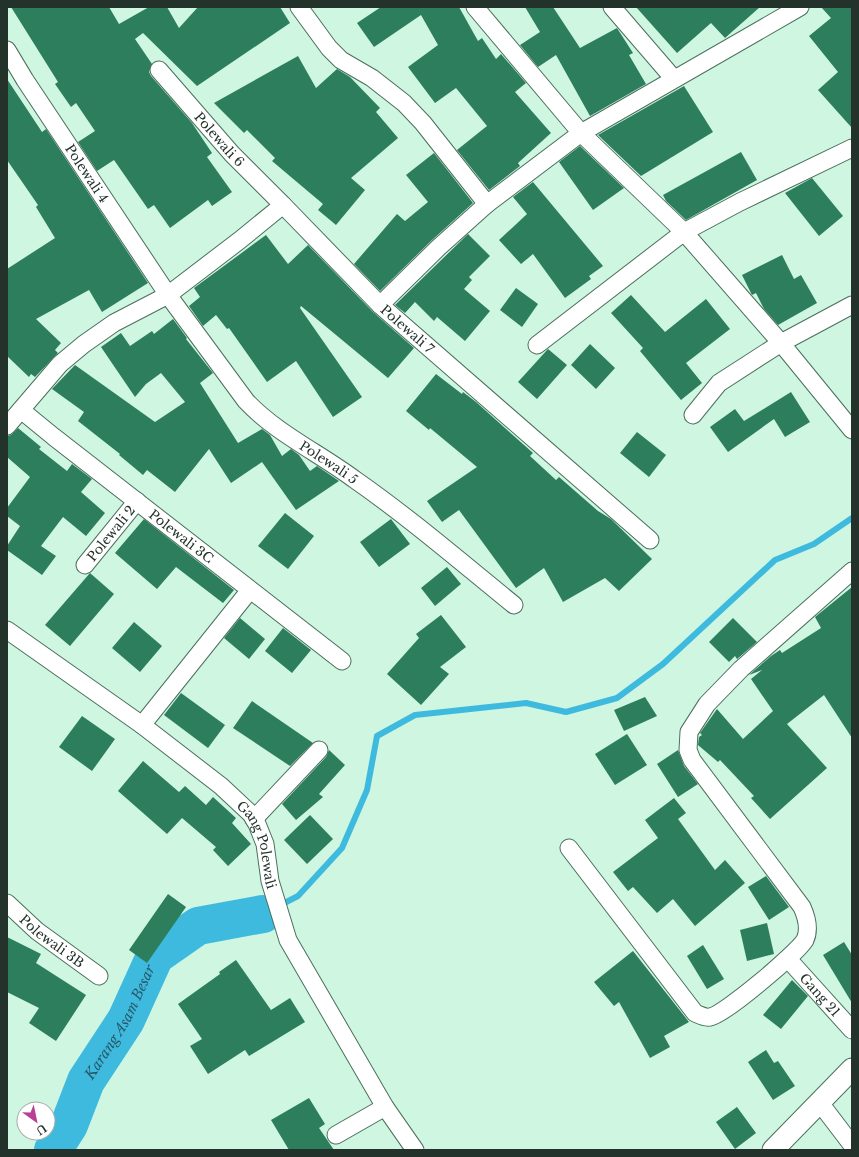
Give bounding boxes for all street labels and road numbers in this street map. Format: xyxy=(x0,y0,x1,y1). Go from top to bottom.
street label: Polewali 6 xyxy=(190,109,248,171)
street label: Polewali 4 xyxy=(61,141,112,206)
street label: Polewali 7 xyxy=(377,301,438,358)
street label: Polewali 5 xyxy=(296,437,361,488)
street label: Polewali 2 xyxy=(83,502,139,565)
street label: Polewali 3C xyxy=(145,506,217,567)
street label: Gang Polewali xyxy=(233,797,280,892)
street label: Polewali 3B xyxy=(16,911,87,972)
street label: Gang 21 xyxy=(796,970,844,1020)

